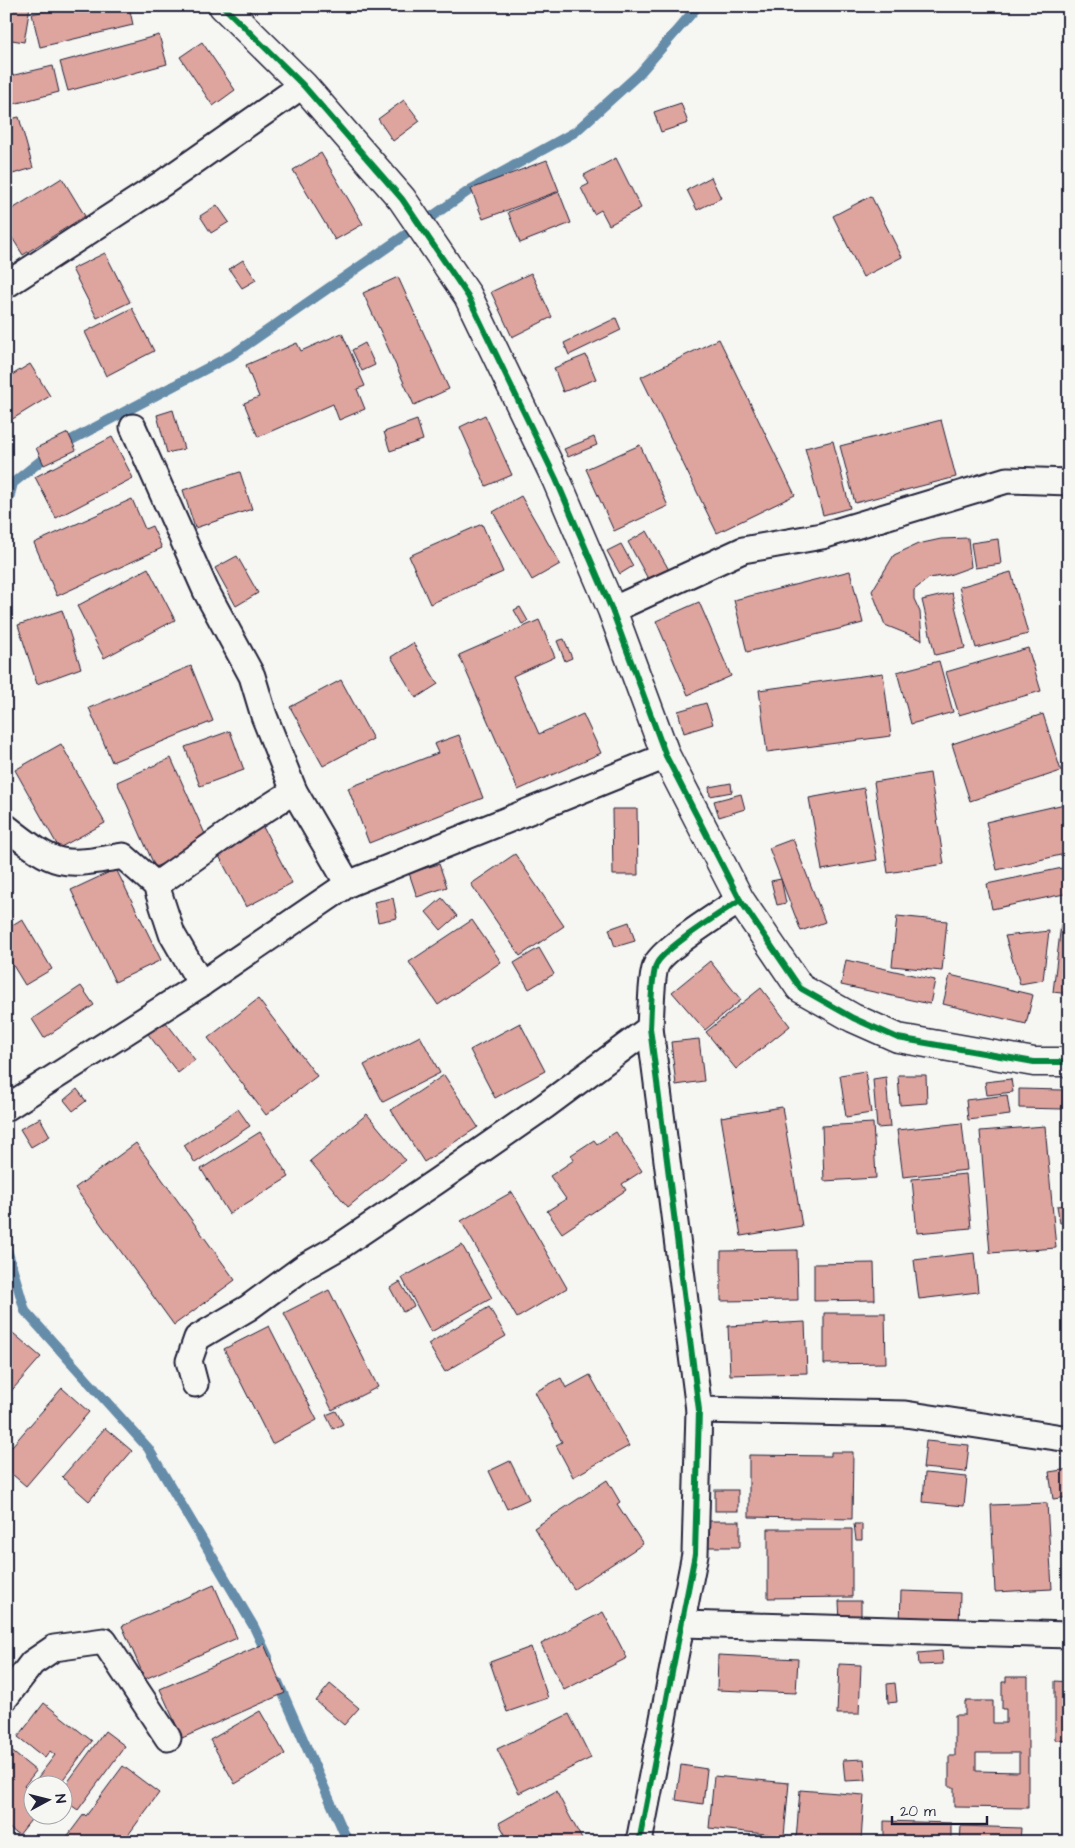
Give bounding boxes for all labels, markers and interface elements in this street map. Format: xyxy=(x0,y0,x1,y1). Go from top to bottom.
north arrow xyxy=(22,1776,72,1826)
text: N xyxy=(49,1793,70,1804)
scale bar xyxy=(892,1793,988,1825)
text: 20 m xyxy=(900,1801,936,1822)

